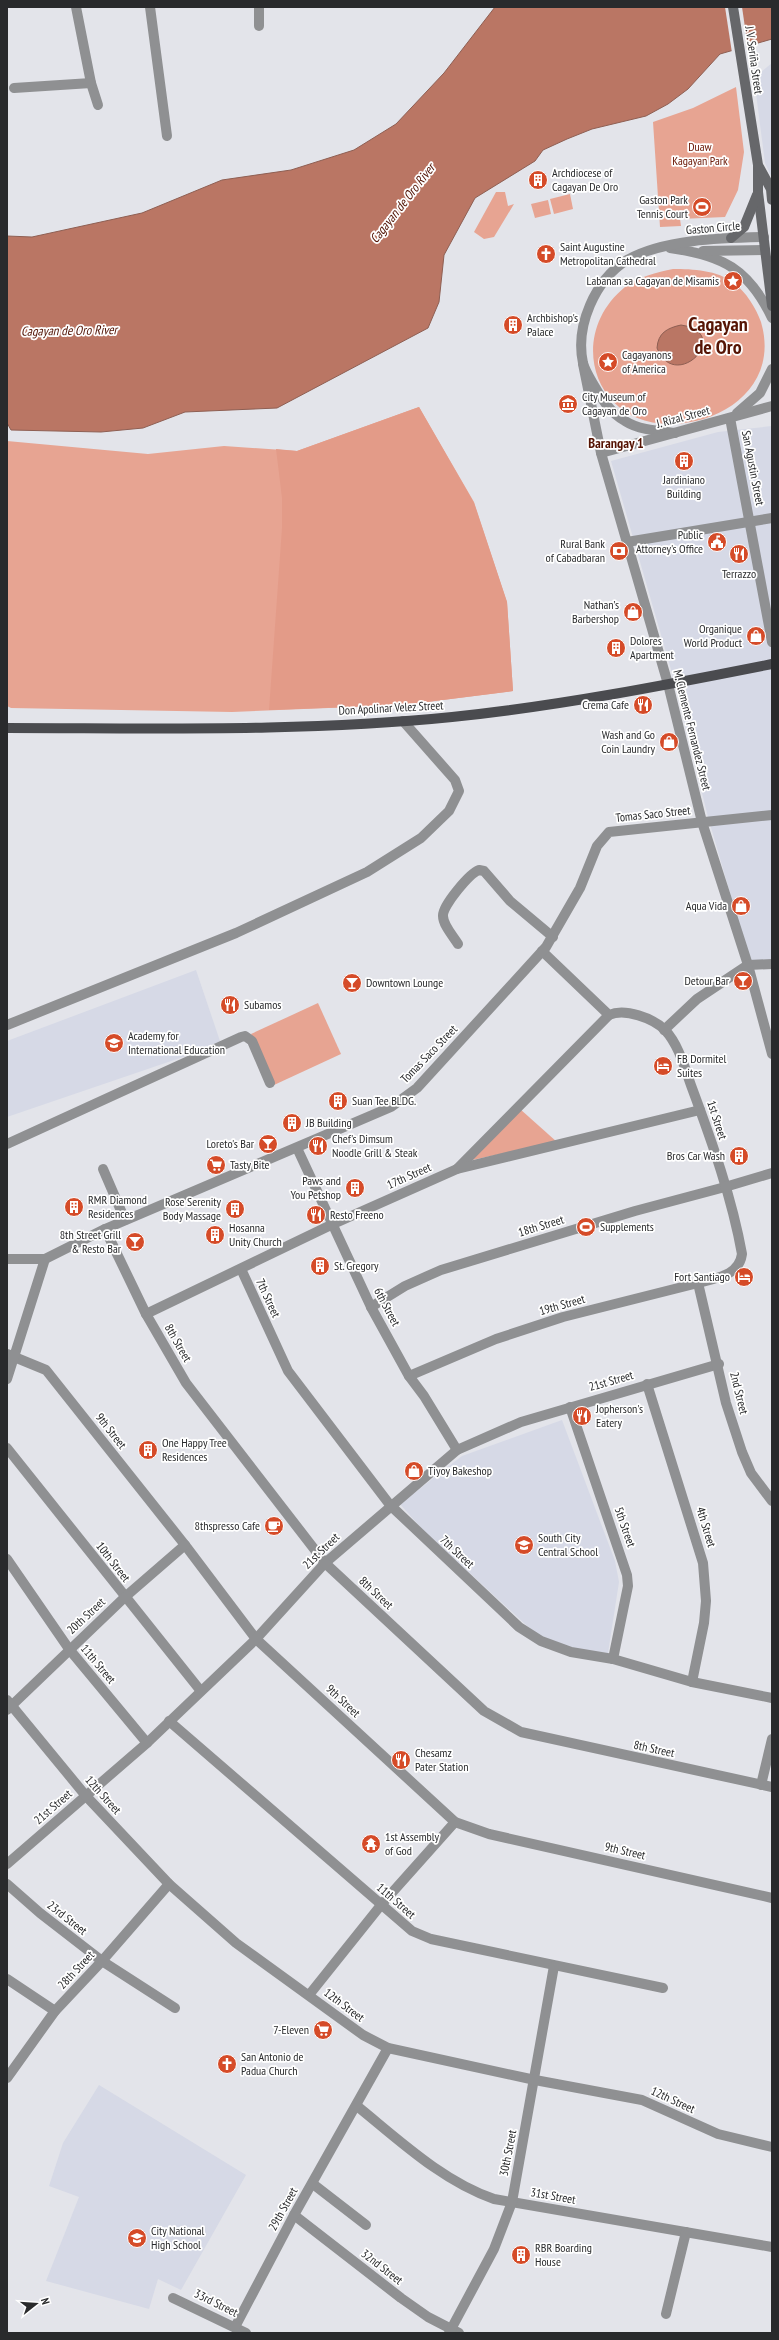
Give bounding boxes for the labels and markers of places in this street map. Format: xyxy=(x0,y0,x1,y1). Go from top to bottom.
place label: Archdiocese of Cagayan De Oro xyxy=(552,165,618,194)
building icon: Archdiocese of Cagayan De Oro xyxy=(527,169,549,191)
place label: Gaston Park Tennis Court xyxy=(637,192,689,221)
sports icon: Gaston Park Tennis Court xyxy=(691,196,713,218)
place label: Saint Augustine Metropolitan Cathedral xyxy=(560,239,656,268)
church icon: Saint Augustine Metropolitan Cathedral xyxy=(535,243,557,265)
place icon: Labanan sa Cagayan de Misamis xyxy=(722,270,744,292)
place label: Labanan sa Cagayan de Misamis xyxy=(587,273,719,288)
place label: Archbishop's Palace xyxy=(527,310,578,339)
building icon: Archbishop's Palace xyxy=(502,314,524,336)
place label: Cagayanons of America xyxy=(622,347,671,376)
place icon: Cagayanons of America xyxy=(597,351,619,373)
place label: City Museum of Cagayan de Oro xyxy=(582,389,647,418)
museum icon: City Museum of Cagayan de Oro xyxy=(557,393,579,415)
building icon: Jardiniano Building xyxy=(673,450,695,472)
place label: Jardiniano Building xyxy=(662,472,705,501)
place label: Public Attorney's Office xyxy=(636,527,704,556)
public building icon: Public Attorney's Office xyxy=(706,531,728,553)
place label: Rural Bank of Cabadbaran xyxy=(546,536,605,565)
bank icon: Rural Bank of Cabadbaran xyxy=(608,540,630,562)
restaurant icon: Terrazzo xyxy=(728,543,750,565)
place label: Terrazzo xyxy=(722,566,756,581)
place label: Nathan’s Barbershop xyxy=(572,597,619,626)
shop icon: Nathan’s Barbershop xyxy=(622,601,644,623)
place label: Organique World Product xyxy=(684,621,743,650)
shop icon: Organique World Product xyxy=(745,625,767,647)
place label: Dolores Apartment xyxy=(630,633,675,662)
building icon: Dolores Apartment xyxy=(605,637,627,659)
restaurant icon: Crema Cafe xyxy=(632,694,654,716)
place label: Crema Cafe xyxy=(582,697,629,712)
place label: Wash and Go Coin Laundry xyxy=(601,727,655,756)
shop icon: Wash and Go Coin Laundry xyxy=(658,731,680,753)
shop icon: Aqua Vida xyxy=(730,895,752,917)
place label: Aqua Vida xyxy=(686,898,727,913)
bar icon: Detour Bar xyxy=(732,970,754,992)
bar icon: Downtown Lounge xyxy=(341,972,363,994)
place label: Detour Bar xyxy=(685,973,730,988)
place label: Downtown Lounge xyxy=(366,975,443,990)
restaurant icon: Subamos xyxy=(219,994,241,1016)
place label: Subamos xyxy=(244,997,281,1012)
place label: Academy for International Education xyxy=(128,1028,225,1057)
school or university icon: Academy for International Education xyxy=(103,1032,125,1054)
place label: FB Dormitel Suites xyxy=(677,1051,727,1080)
hotel icon: FB Dormitel Suites xyxy=(652,1055,674,1077)
building icon: Suan Tee BLDG. xyxy=(327,1090,349,1112)
place label: Suan Tee BLDG. xyxy=(352,1093,416,1108)
building icon: JB Building xyxy=(281,1112,303,1134)
place label: JB Building xyxy=(305,1115,352,1130)
place label: Chef's Dimsum Noodle Grill & Steak xyxy=(332,1131,418,1160)
bar icon: Loreto's Bar xyxy=(257,1133,279,1155)
restaurant icon: Chef's Dimsum Noodle Grill & Steak xyxy=(307,1135,329,1157)
place label: Loreto's Bar xyxy=(206,1136,255,1151)
building icon: Bros Car Wash xyxy=(728,1145,750,1167)
place label: Bros Car Wash xyxy=(667,1148,725,1163)
supermarket icon: Tasty Bite xyxy=(205,1154,227,1176)
place label: Tasty Bite xyxy=(230,1157,270,1172)
place label: Paws and You Petshop xyxy=(290,1173,341,1202)
building icon: Paws and You Petshop xyxy=(344,1177,366,1199)
place label: RMR Diamond Residences xyxy=(88,1192,147,1221)
place label: Rose Serenity Body Massage xyxy=(163,1194,221,1223)
building icon: RMR Diamond Residences xyxy=(63,1196,85,1218)
building icon: Rose Serenity Body Massage xyxy=(224,1198,246,1220)
restaurant icon: Resto Freeno xyxy=(305,1204,327,1226)
place label: Resto Freeno xyxy=(330,1207,384,1222)
sports icon: Supplements xyxy=(575,1216,597,1238)
place label: Supplements xyxy=(600,1219,654,1234)
place label: Hosanna Unity Church xyxy=(229,1220,282,1249)
building icon: Hosanna Unity Church xyxy=(204,1224,226,1246)
place label: 8th Street Grill & Resto Bar xyxy=(60,1227,122,1256)
bar icon: 8th Street Grill & Resto Bar xyxy=(124,1231,146,1253)
building icon: St. Gregory xyxy=(309,1255,331,1277)
place label: St. Gregory xyxy=(334,1258,379,1273)
hotel icon: Fort Santiago xyxy=(733,1266,755,1288)
place label: Fort Santiago xyxy=(674,1269,730,1284)
place label: Jopherson's Eatery xyxy=(595,1401,643,1430)
restaurant icon: Jopherson's Eatery xyxy=(571,1405,593,1427)
place label: One Happy Tree Residences xyxy=(162,1435,227,1464)
building icon: One Happy Tree Residences xyxy=(137,1439,159,1461)
shop icon: Tiyoy Bakeshop xyxy=(403,1460,425,1482)
place label: Tiyoy Bakeshop xyxy=(428,1463,492,1478)
cafe icon: 8thspresso Cafe xyxy=(263,1515,285,1537)
place label: 8thspresso Cafe xyxy=(195,1518,260,1533)
place label: South City Central School xyxy=(538,1530,598,1559)
school or university icon: South City Central School xyxy=(513,1534,535,1556)
place label: Chesamz Pater Station xyxy=(415,1745,468,1774)
restaurant icon: Chesamz Pater Station xyxy=(390,1749,412,1771)
place label: 1st Assembly of God xyxy=(385,1829,440,1858)
temple icon: 1st Assembly of God xyxy=(360,1833,382,1855)
supermarket icon: 7-Eleven xyxy=(312,2019,334,2041)
place label: 7-Eleven xyxy=(273,2022,309,2037)
place label: San Antonio de Padua Church xyxy=(241,2049,304,2078)
church icon: San Antonio de Padua Church xyxy=(216,2053,238,2075)
place label: City National High School xyxy=(151,2223,204,2252)
school or university icon: City National High School xyxy=(126,2227,148,2249)
place label: RBR Boarding House xyxy=(535,2240,592,2269)
building icon: RBR Boarding House xyxy=(510,2244,532,2266)

